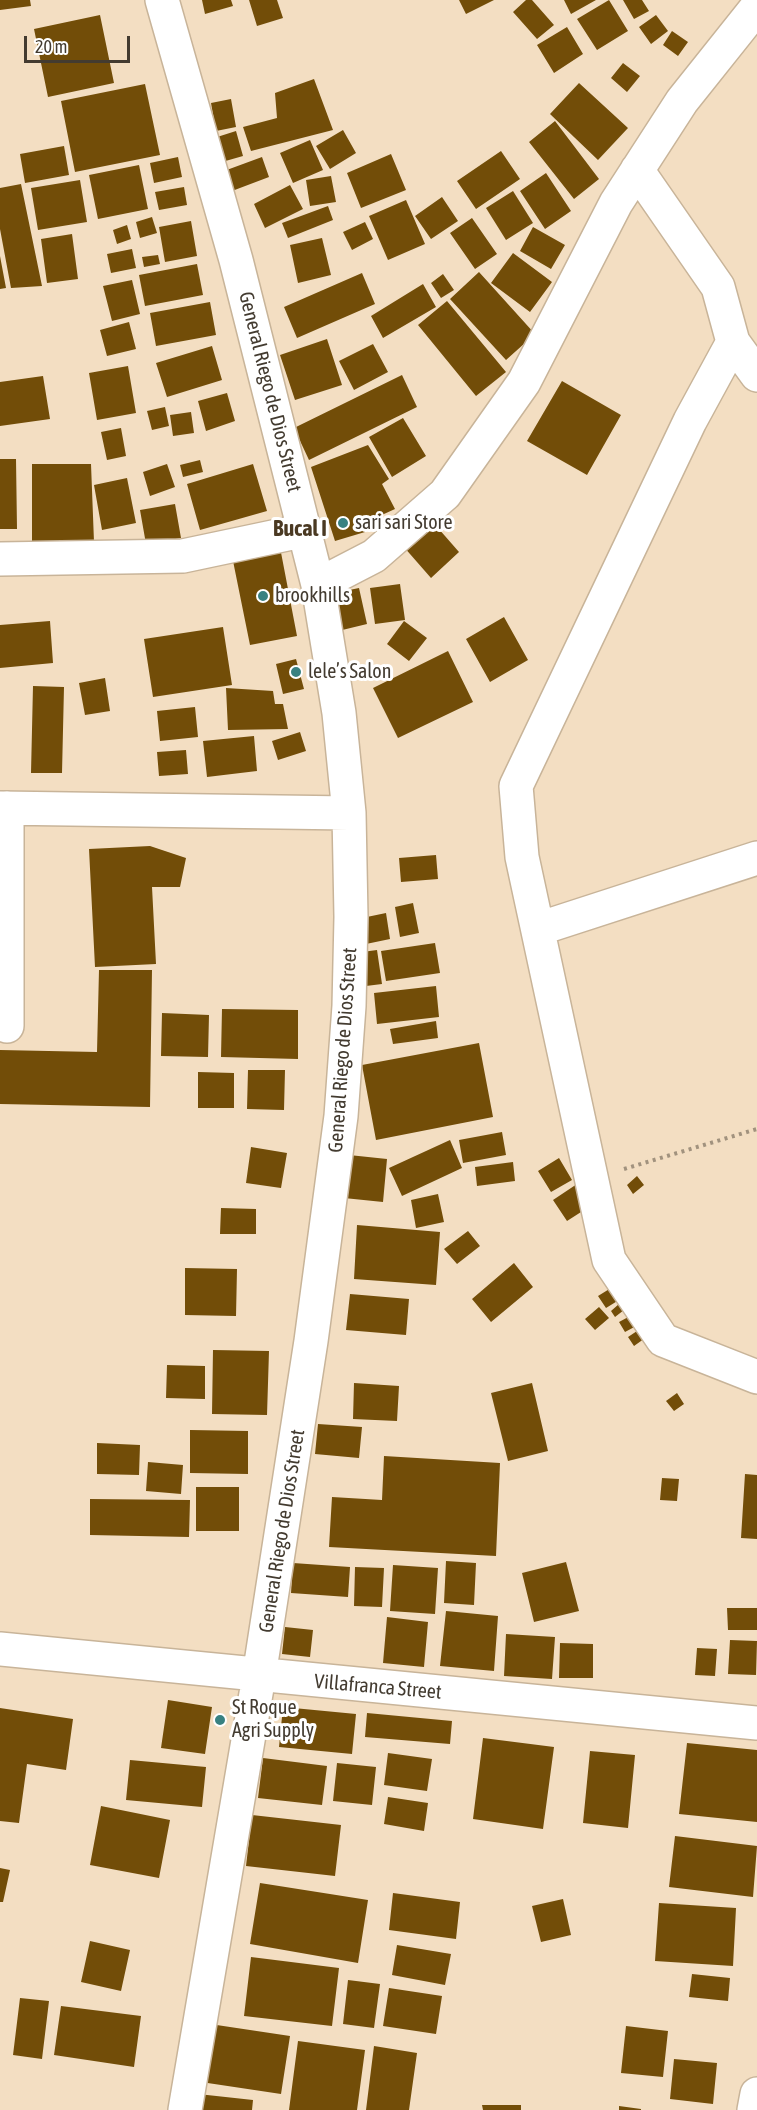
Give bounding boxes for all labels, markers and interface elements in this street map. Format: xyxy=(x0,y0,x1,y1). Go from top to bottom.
scale bar xyxy=(27,24,134,62)
text: 20 m xyxy=(35,36,67,57)
street label: General Riego de Dios Street xyxy=(233,289,307,495)
place label: sari sari Store xyxy=(355,511,453,535)
district label: Bucal I xyxy=(273,516,327,542)
marker: sari sari Store xyxy=(336,516,350,530)
place label: brookhills xyxy=(275,584,350,608)
marker: brookhills xyxy=(256,589,270,603)
place label: lele’s Salon xyxy=(308,660,391,684)
marker: lele’s Salon xyxy=(289,665,303,679)
street label: General Riego de Dios Street xyxy=(324,947,362,1153)
street label: General Riego de Dios Street xyxy=(254,1428,310,1634)
street label: Villafranca Street xyxy=(313,1669,443,1705)
place label: St Roque Agri Supply xyxy=(232,1696,314,1743)
marker: St Roque Agri Supply xyxy=(213,1713,227,1727)

